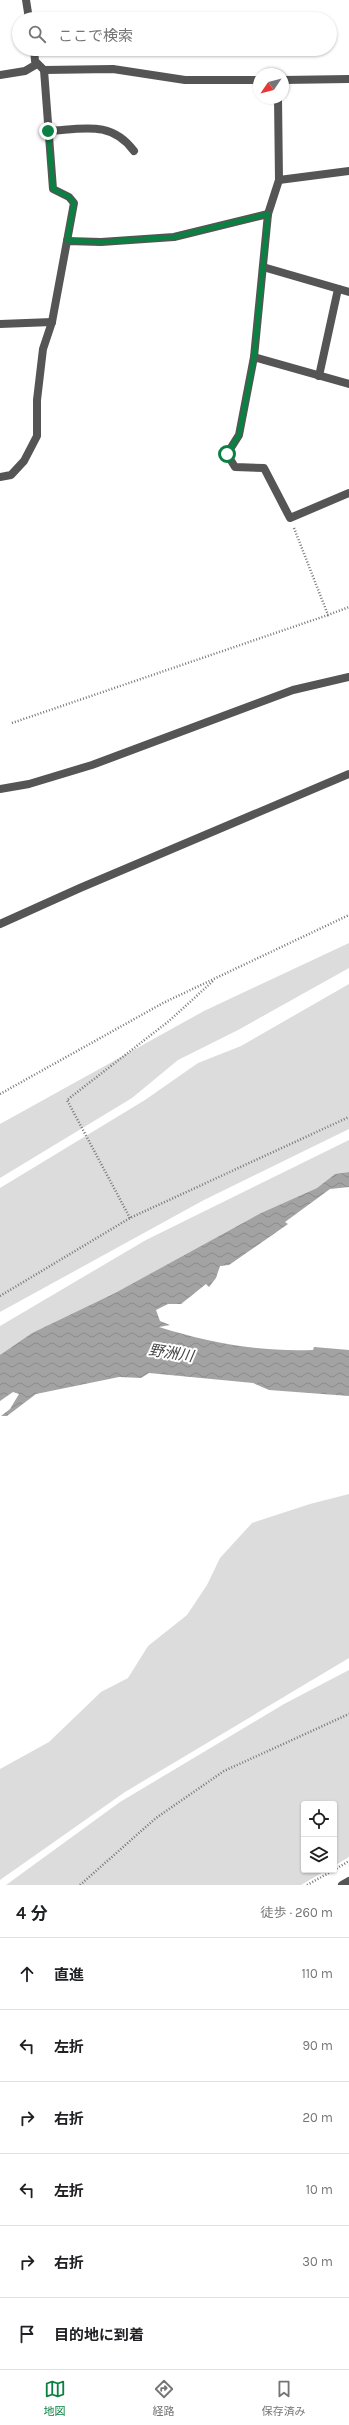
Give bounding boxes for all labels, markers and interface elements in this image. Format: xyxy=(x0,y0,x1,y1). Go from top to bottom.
search box xyxy=(12,12,337,56)
icon: search xyxy=(26,23,48,45)
text: ここで検索 xyxy=(58,27,133,45)
north arrow xyxy=(253,68,289,104)
route end xyxy=(39,122,57,140)
route start xyxy=(218,445,236,463)
water label: 野洲川 xyxy=(147,1341,197,1366)
map controls xyxy=(301,1801,337,1873)
button: locate xyxy=(301,1801,337,1837)
button: layers xyxy=(301,1837,337,1873)
text: 4 分 xyxy=(16,1903,47,1923)
text: 徒歩 · 260 m xyxy=(261,1905,333,1920)
icon: ahead xyxy=(16,1963,38,1985)
text: 直進 xyxy=(54,1966,84,1984)
text: 110 m xyxy=(301,1966,333,1981)
icon: left xyxy=(16,2035,38,2057)
text: 左折 xyxy=(54,2038,84,2056)
text: 90 m xyxy=(302,2038,333,2053)
icon: right xyxy=(16,2107,38,2129)
text: 右折 xyxy=(54,2110,84,2128)
text: 20 m xyxy=(303,2110,333,2125)
icon: left xyxy=(16,2179,38,2201)
text: 左折 xyxy=(54,2182,84,2200)
text: 10 m xyxy=(306,2182,333,2197)
icon: right xyxy=(16,2251,38,2273)
text: 右折 xyxy=(54,2254,84,2272)
text: 30 m xyxy=(302,2254,333,2269)
icon: arrive xyxy=(16,2323,38,2345)
text: 目的地に到着 xyxy=(54,2326,144,2344)
tab: 地図 xyxy=(44,2378,66,2418)
tab: 経路 xyxy=(153,2378,175,2418)
tab: 保存済み xyxy=(262,2378,306,2418)

